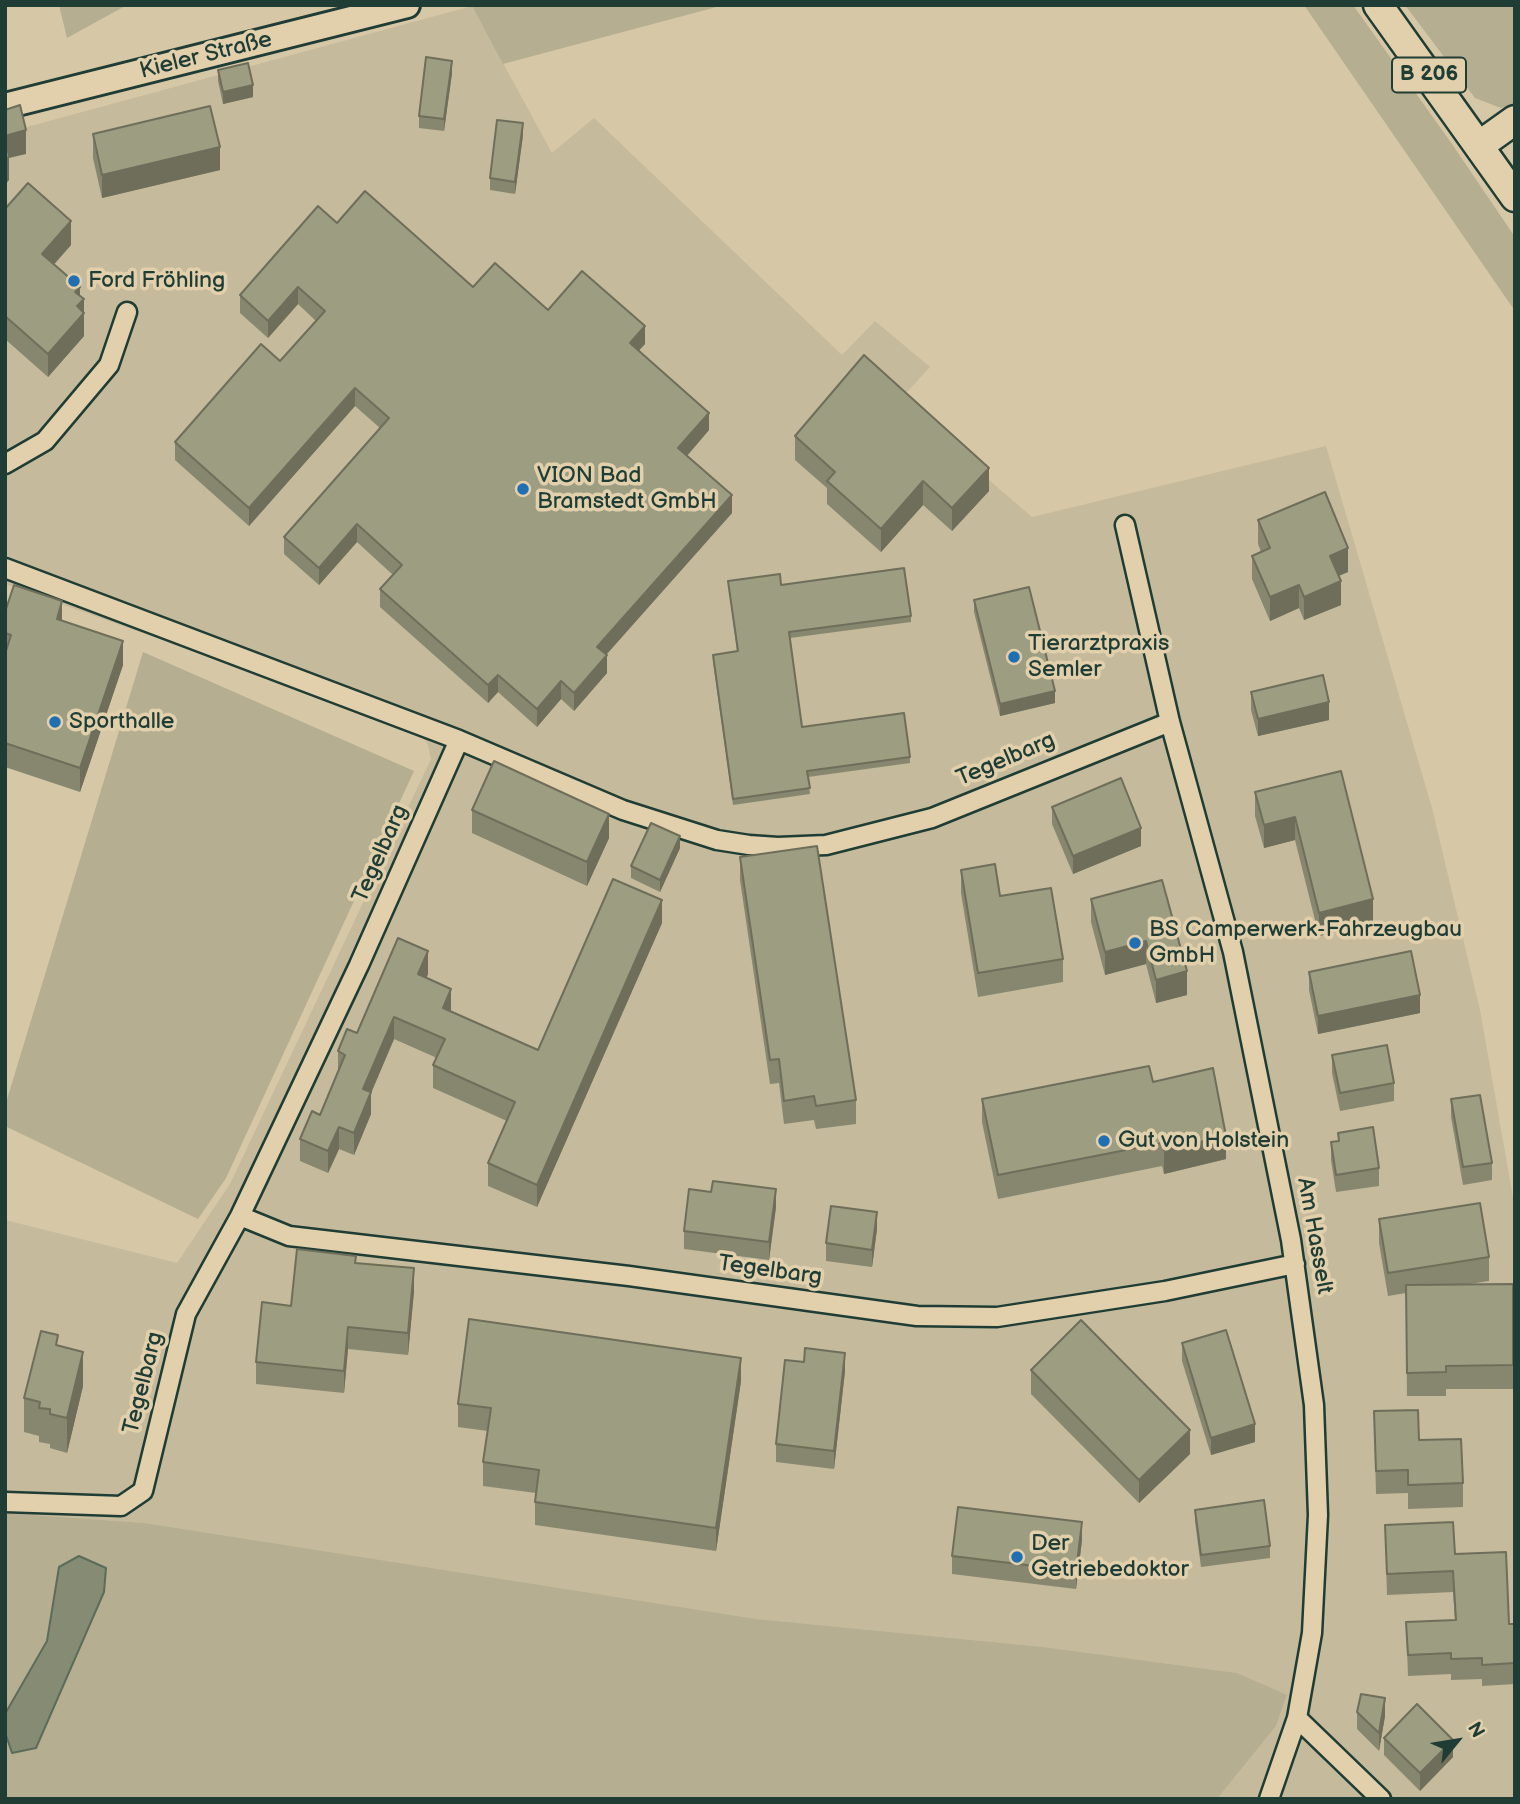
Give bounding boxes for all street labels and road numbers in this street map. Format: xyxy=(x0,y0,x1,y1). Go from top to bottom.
street label: Kieler Straße xyxy=(137,26,275,86)
road number: B 206 xyxy=(1392,57,1466,92)
street label: Tegelbarg xyxy=(953,727,1059,793)
street label: Tegelbarg xyxy=(347,801,415,907)
street label: Am Hasselt xyxy=(1290,1176,1338,1296)
street label: Tegelbarg xyxy=(716,1250,824,1292)
street label: Tegelbarg xyxy=(118,1329,170,1437)

